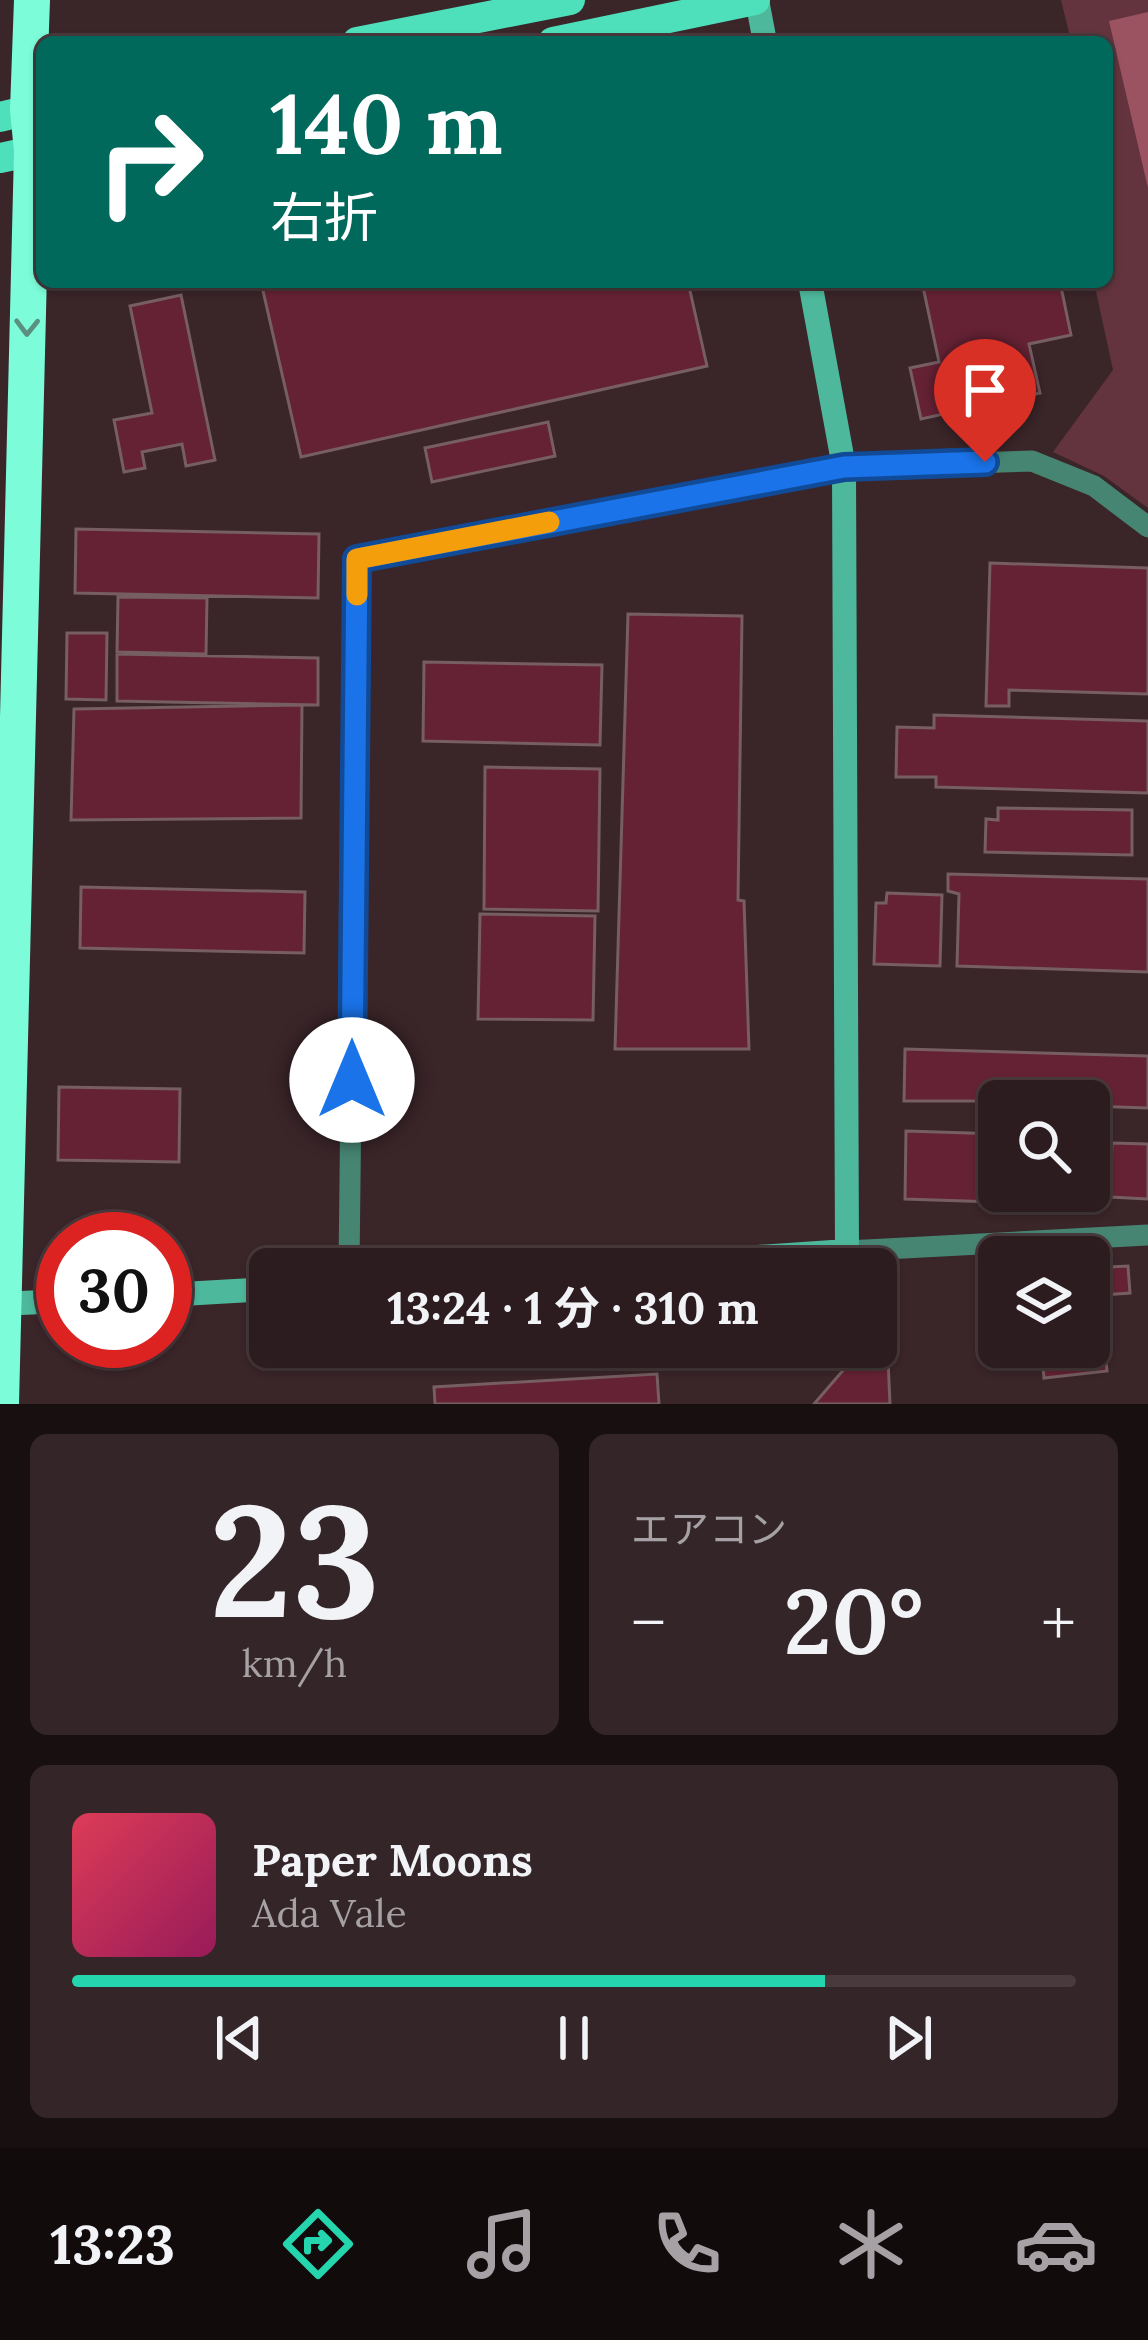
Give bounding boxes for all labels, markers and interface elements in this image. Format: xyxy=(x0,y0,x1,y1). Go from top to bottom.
text: 140 m xyxy=(270,69,503,177)
icon: right xyxy=(72,84,228,240)
text: 右折 xyxy=(270,183,378,252)
one-way arrow xyxy=(15,318,41,337)
pin xyxy=(934,339,1036,462)
icon: arrive xyxy=(952,357,1018,423)
position arrow xyxy=(289,1017,415,1143)
map controls xyxy=(978,1080,1110,1368)
button: search xyxy=(978,1080,1110,1212)
speed limit sign: 30 xyxy=(36,1212,192,1368)
button: layers xyxy=(978,1236,1110,1368)
text: 13:24 · 1 分 · 310 m xyxy=(387,1279,759,1336)
text: 23 xyxy=(209,1460,380,1660)
text: エアコン xyxy=(631,1504,787,1554)
text: 20° xyxy=(784,1563,923,1679)
text: − xyxy=(631,1580,666,1664)
text: + xyxy=(1041,1580,1076,1664)
text: km/h xyxy=(242,1638,347,1688)
text: Paper Moons xyxy=(252,1831,533,1888)
text: Ada Vale xyxy=(252,1888,407,1938)
icon: previous xyxy=(206,2005,272,2071)
icon: pause xyxy=(541,2005,607,2071)
icon: next xyxy=(876,2005,942,2071)
icon: directions xyxy=(276,2202,360,2286)
icon: music xyxy=(460,2202,544,2286)
icon: phone xyxy=(645,2202,729,2286)
icon: climate xyxy=(829,2202,913,2286)
icon: car xyxy=(1014,2202,1098,2286)
text: 13:23 xyxy=(50,2210,175,2279)

